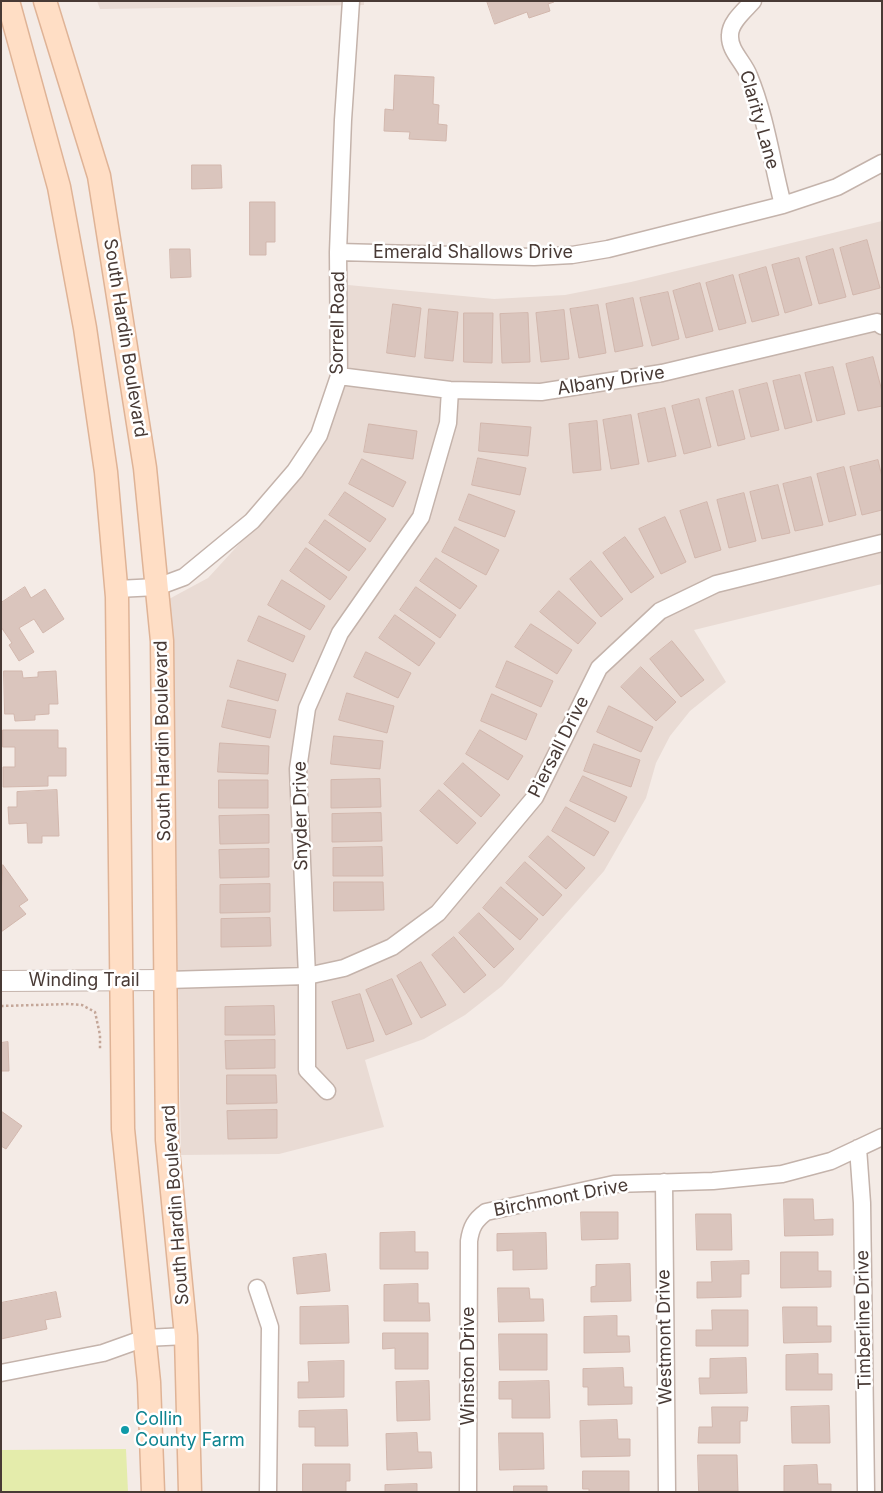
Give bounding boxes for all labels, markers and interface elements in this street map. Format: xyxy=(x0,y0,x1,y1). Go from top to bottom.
street label: Clarity Lane xyxy=(735,68,783,172)
street label: South Hardin Boulevard xyxy=(99,237,151,439)
street label: Emerald Shallows Drive xyxy=(373,242,573,264)
street label: Sorrell Road xyxy=(326,271,350,375)
street label: Albany Drive xyxy=(556,362,666,400)
street label: South Hardin Boulevard xyxy=(150,640,176,842)
street label: Piersall Drive xyxy=(524,693,594,801)
street label: Snyder Drive xyxy=(289,761,313,871)
street label: Winding Trail xyxy=(28,970,140,992)
street label: South Hardin Boulevard xyxy=(158,1104,194,1306)
street label: Birchmont Drive xyxy=(492,1174,630,1222)
street label: Timberline Drive xyxy=(852,1250,876,1390)
street label: Westmont Drive xyxy=(653,1269,677,1405)
street label: Winston Drive xyxy=(458,1306,480,1426)
place label: Collin County Farm xyxy=(135,1409,245,1452)
marker: Collin County Farm xyxy=(119,1424,131,1436)

